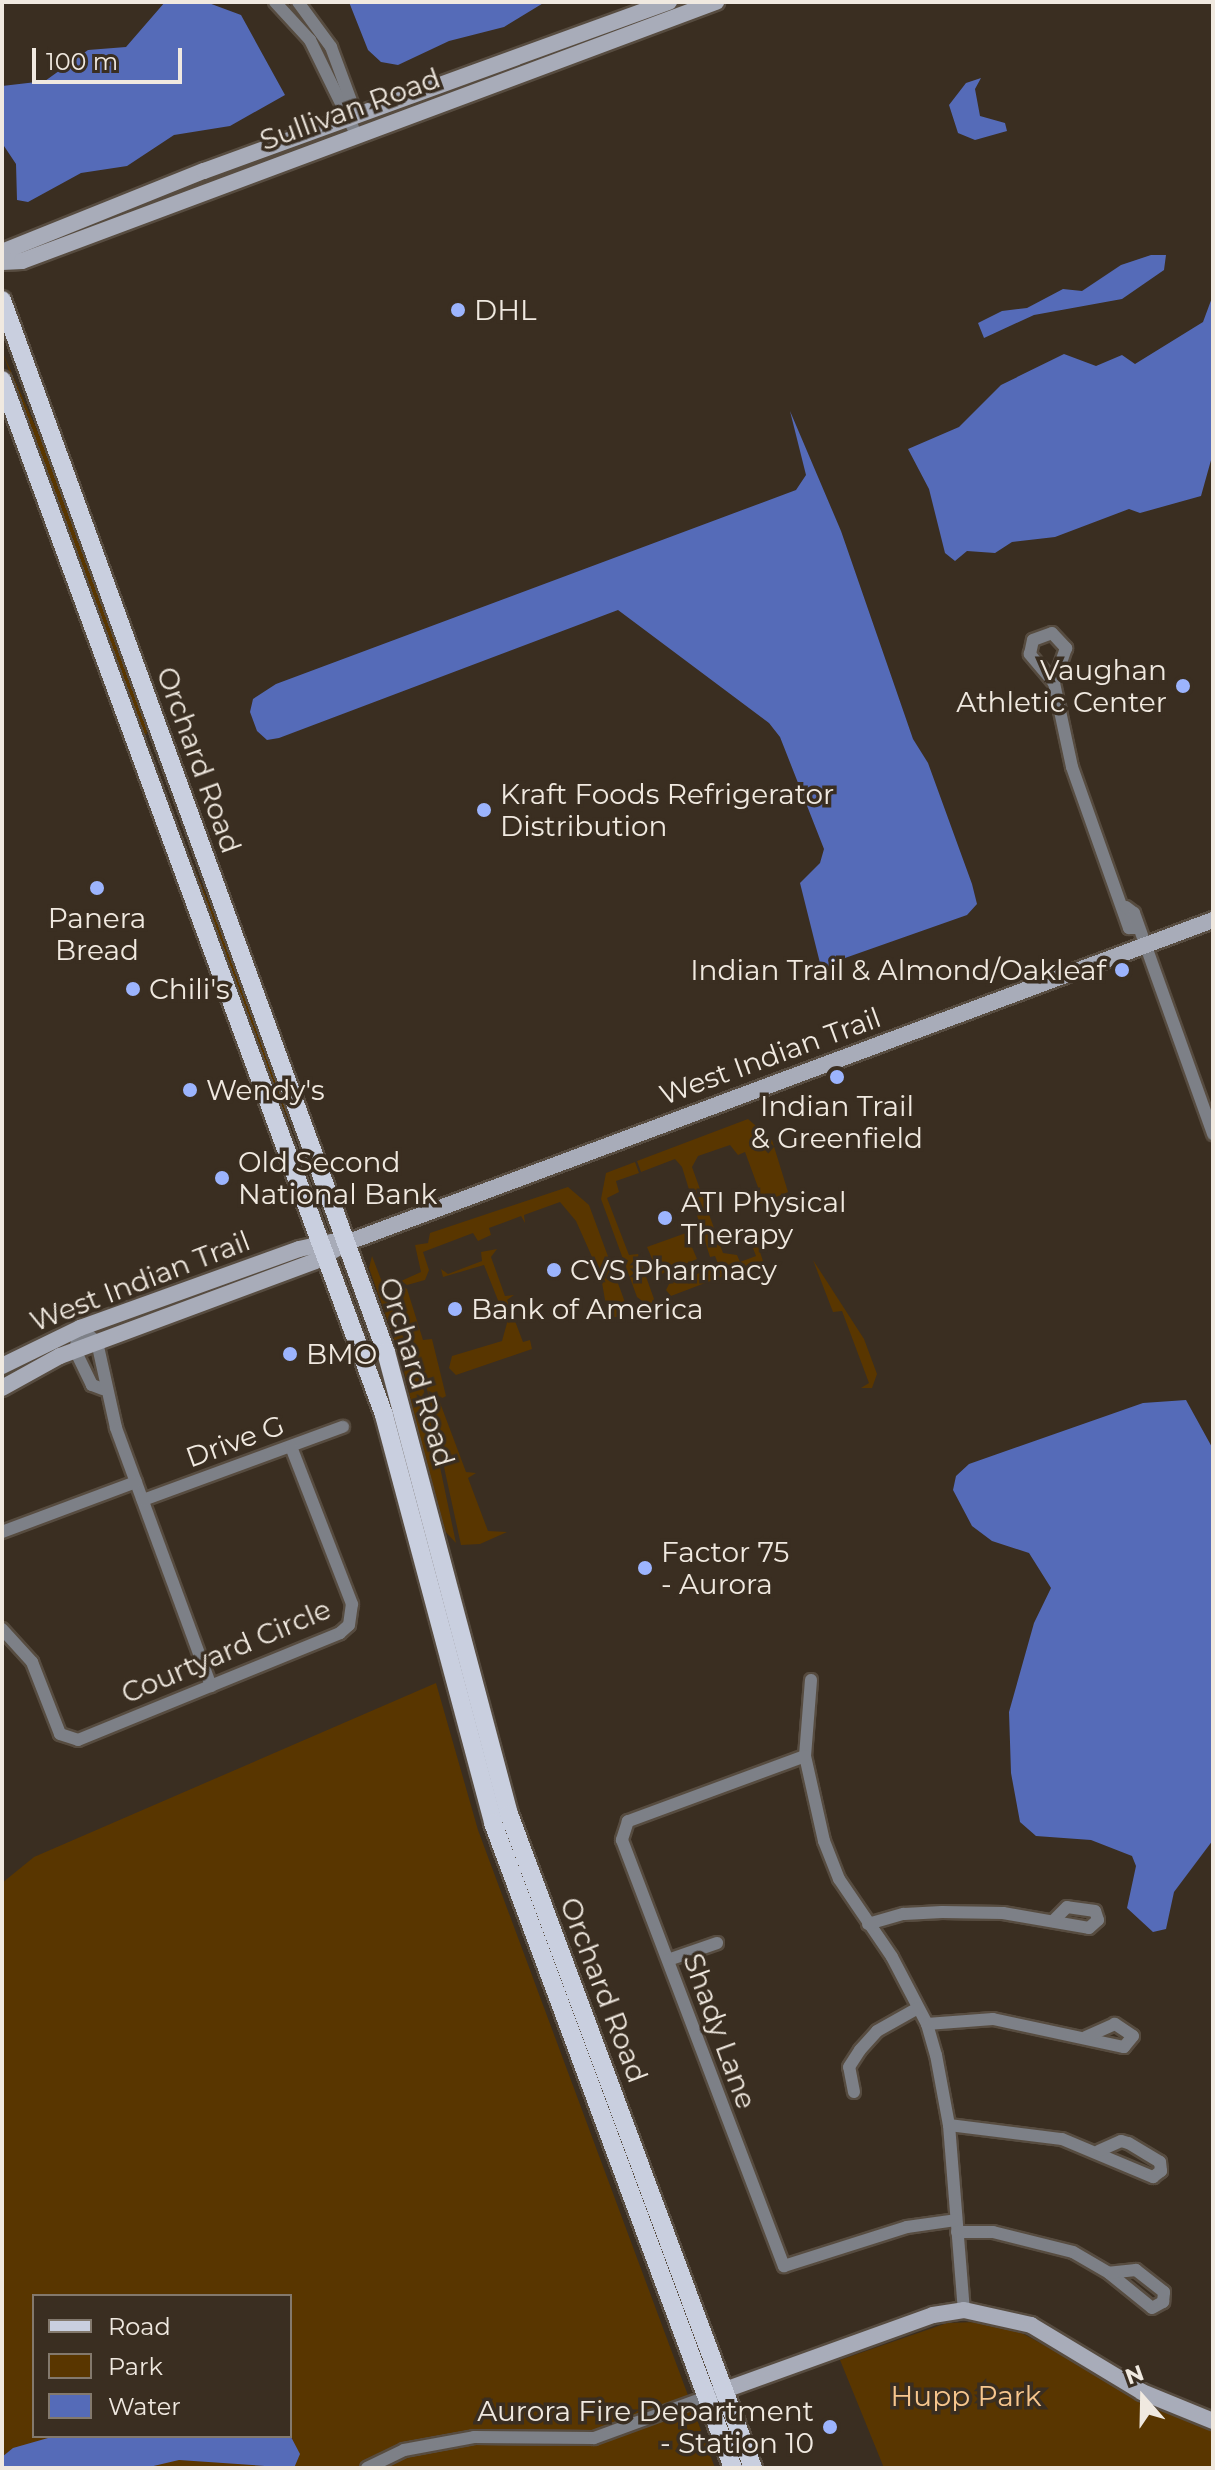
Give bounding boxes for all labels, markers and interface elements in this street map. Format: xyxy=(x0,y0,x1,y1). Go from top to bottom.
scale bar xyxy=(36,32,186,82)
text: 100 m xyxy=(46,47,118,76)
street label: Sullivan Road xyxy=(255,61,445,157)
place label: DHL xyxy=(474,293,536,327)
marker: DHL xyxy=(449,301,467,319)
place label: Vaughan Athletic Center xyxy=(956,653,1167,719)
street label: Orchard Road xyxy=(150,662,248,858)
marker: Vaughan Athletic Center xyxy=(1174,677,1192,695)
place label: Kraft Foods Refrigerator Distribution xyxy=(500,777,834,843)
marker: Kraft Foods Refrigerator Distribution xyxy=(475,801,493,819)
marker: Panera Bread xyxy=(88,879,106,897)
place label: Panera Bread xyxy=(48,901,146,967)
place label: Indian Trail & Almond/Oakleaf xyxy=(690,953,1106,987)
marker: Indian Trail & Almond/Oakleaf xyxy=(1113,961,1131,979)
place label: Chili's xyxy=(149,972,230,1006)
marker: Chili's xyxy=(124,980,142,998)
street label: West Indian Trail xyxy=(655,1000,885,1112)
marker: Indian Trail & Greenfield xyxy=(828,1068,846,1086)
place label: Wendy's xyxy=(206,1073,325,1107)
marker: Wendy's xyxy=(181,1081,199,1099)
place label: Indian Trail & Greenfield xyxy=(751,1089,923,1155)
place label: Old Second National Bank xyxy=(238,1145,437,1211)
marker: Old Second National Bank xyxy=(213,1169,231,1187)
place label: ATI Physical Therapy xyxy=(681,1185,846,1251)
marker: ATI Physical Therapy xyxy=(656,1209,674,1227)
street label: West Indian Trail xyxy=(25,1224,255,1338)
place label: CVS Pharmacy xyxy=(570,1253,777,1287)
marker: CVS Pharmacy xyxy=(545,1261,563,1279)
street label: Orchard Road xyxy=(372,1273,462,1471)
place label: Bank of America xyxy=(471,1292,704,1326)
marker: Bank of America xyxy=(446,1300,464,1318)
place label: BMO xyxy=(306,1337,377,1371)
marker: BMO xyxy=(281,1345,299,1363)
street label: Drive G xyxy=(181,1408,289,1474)
place label: Factor 75 - Aurora xyxy=(661,1535,789,1601)
marker: Factor 75 - Aurora xyxy=(636,1559,654,1577)
street label: Courtyard Circle xyxy=(116,1592,336,1710)
street label: Orchard Road xyxy=(553,1893,655,2087)
street label: Shady Lane xyxy=(676,1949,764,2113)
legend xyxy=(32,2294,292,2438)
text: Road xyxy=(108,2312,171,2341)
text: Park xyxy=(108,2352,163,2381)
north arrow xyxy=(1103,2358,1183,2438)
text: N xyxy=(1122,2359,1148,2391)
park label: Hupp Park xyxy=(891,2379,1041,2413)
text: Water xyxy=(108,2392,181,2421)
place label: Aurora Fire Department - Station 10 xyxy=(477,2394,814,2460)
marker: Aurora Fire Department - Station 10 xyxy=(821,2418,839,2436)

